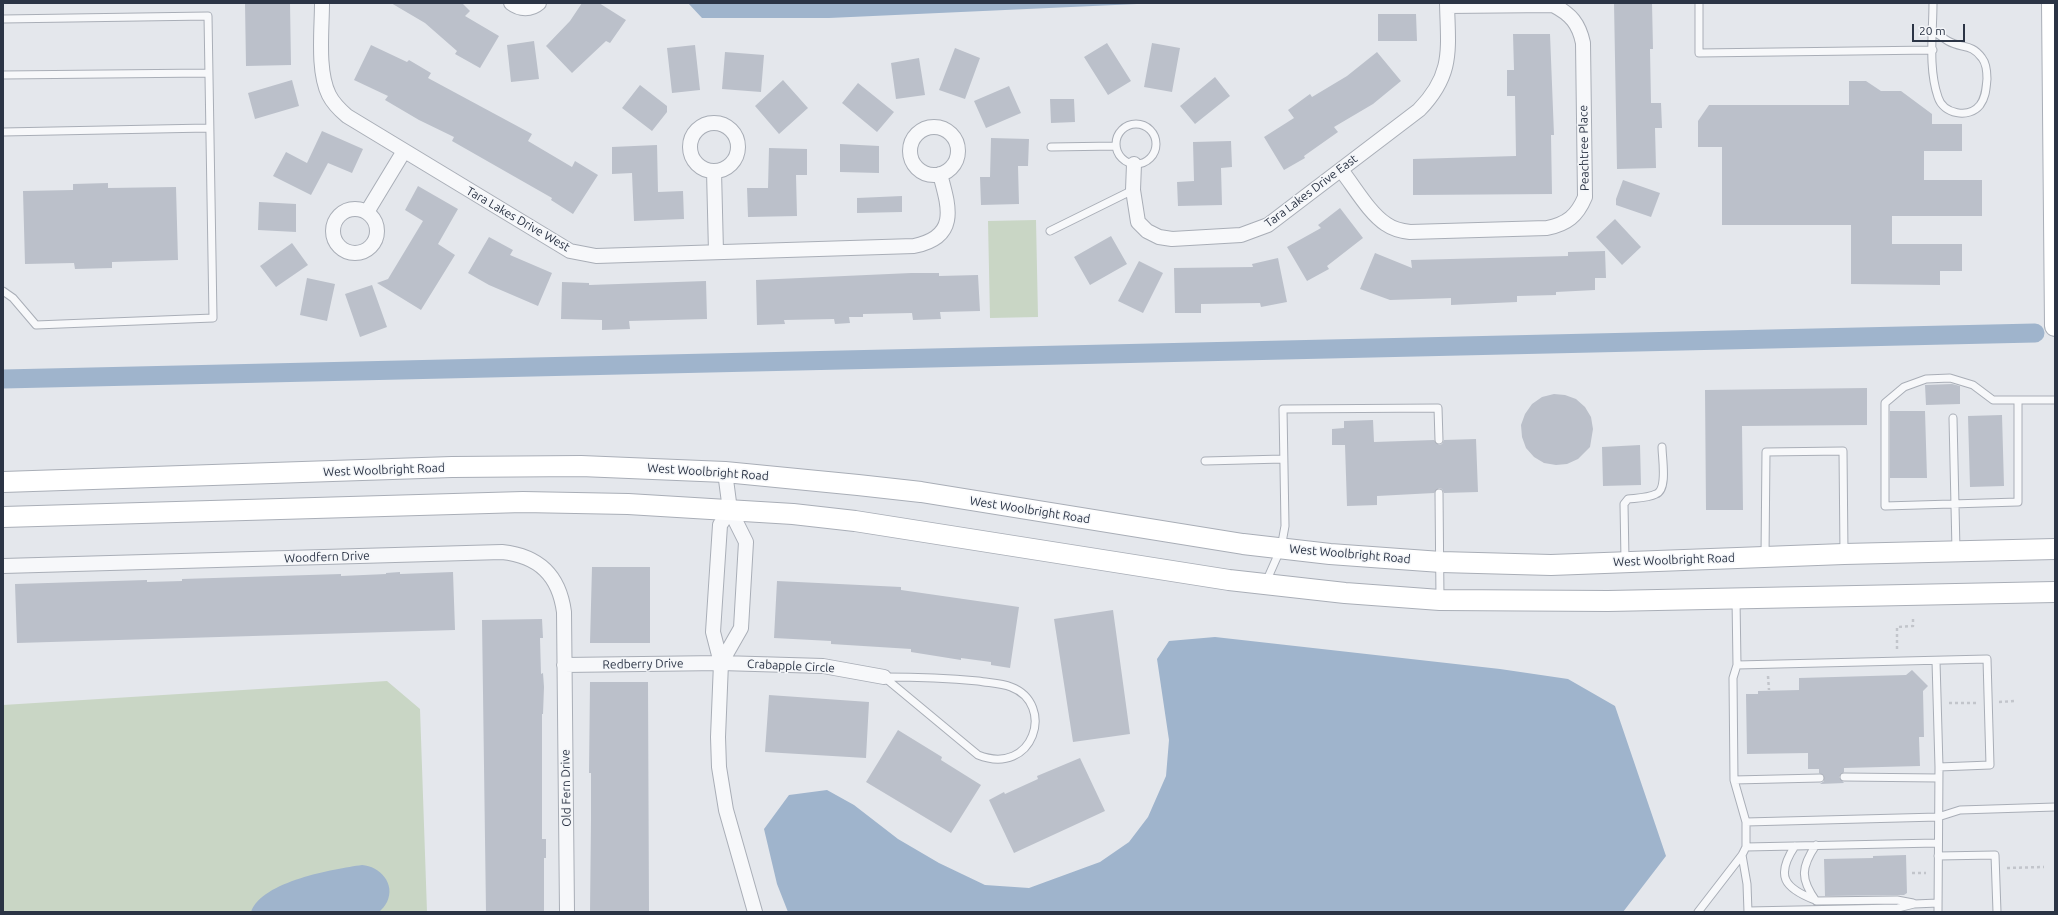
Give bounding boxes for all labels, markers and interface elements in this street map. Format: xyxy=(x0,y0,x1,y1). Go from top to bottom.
scale bar xyxy=(1914,16,1967,42)
text: 20 m xyxy=(1919,24,1946,37)
street label: Peachtree Place xyxy=(1576,105,1592,191)
street label: Tara Lakes Drive East xyxy=(1262,151,1360,231)
street label: Tara Lakes Drive West xyxy=(464,183,572,255)
street label: West Woolbright Road xyxy=(323,461,445,479)
street label: West Woolbright Road xyxy=(647,461,769,483)
street label: West Woolbright Road xyxy=(969,493,1091,527)
street label: West Woolbright Road xyxy=(1289,542,1411,566)
street label: Woodfern Drive xyxy=(284,548,370,566)
street label: West Woolbright Road xyxy=(1613,551,1735,569)
street label: Redberry Drive xyxy=(602,656,684,672)
street label: Crabapple Circle xyxy=(747,657,835,675)
street label: Old Fern Drive xyxy=(558,749,574,827)

